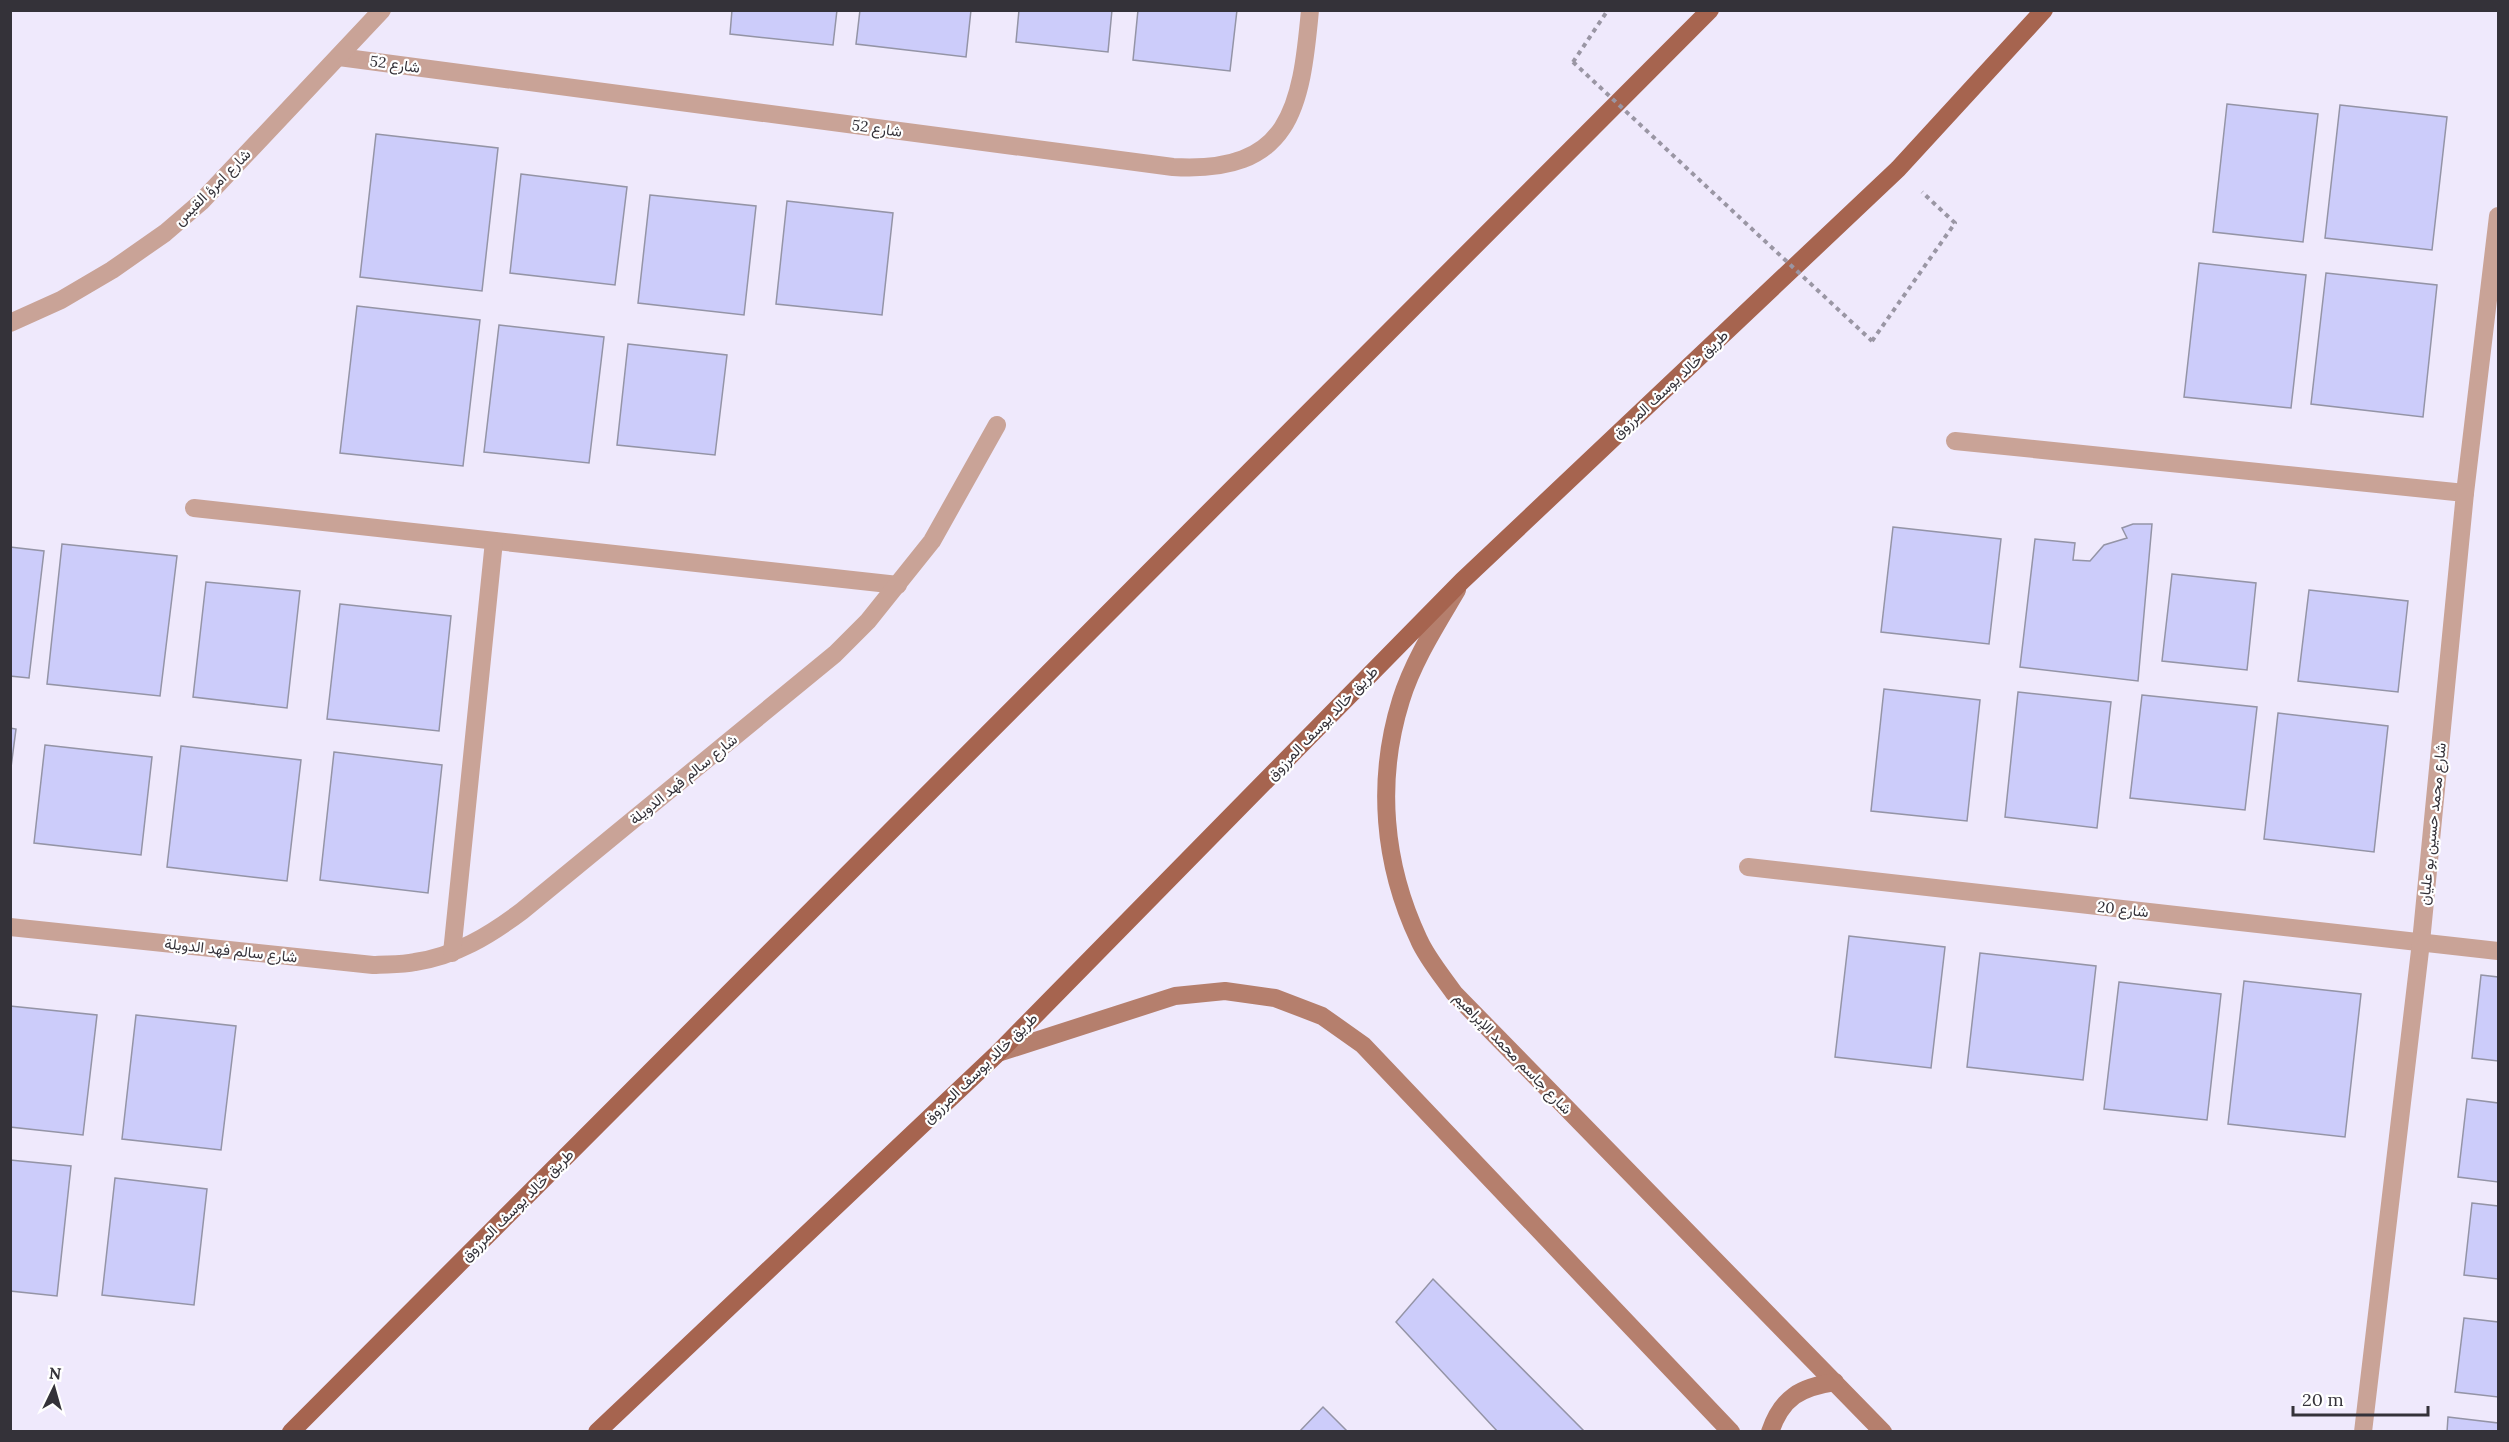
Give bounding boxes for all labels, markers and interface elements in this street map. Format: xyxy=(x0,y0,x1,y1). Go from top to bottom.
street label: شارع 52 xyxy=(368,51,421,79)
street label: شارع 52 xyxy=(850,115,903,143)
street label: شارع امرؤ القيس xyxy=(170,144,256,231)
street label: طريق خالد يوسف المرزوق xyxy=(1608,325,1733,443)
street label: طريق خالد يوسف المرزوق xyxy=(1262,662,1382,785)
street label: شارع سالم فهد الدويلة xyxy=(625,729,742,830)
street label: شارع محمد حسين بو عليان xyxy=(2414,742,2452,906)
street label: شارع 20 xyxy=(2096,897,2150,923)
street label: شارع سالم فهد الدويلة xyxy=(163,934,299,968)
street label: شارع جاسم محمد الإبراهيم xyxy=(1448,988,1576,1119)
street label: طريق خالد يوسف المرزوق xyxy=(919,1008,1042,1128)
street label: طريق خالد يوسف المرزوق xyxy=(457,1144,578,1266)
north arrow xyxy=(24,1358,84,1418)
text: N xyxy=(48,1363,62,1384)
scale bar xyxy=(2293,1379,2428,1417)
text: 20 m xyxy=(2302,1388,2344,1411)

